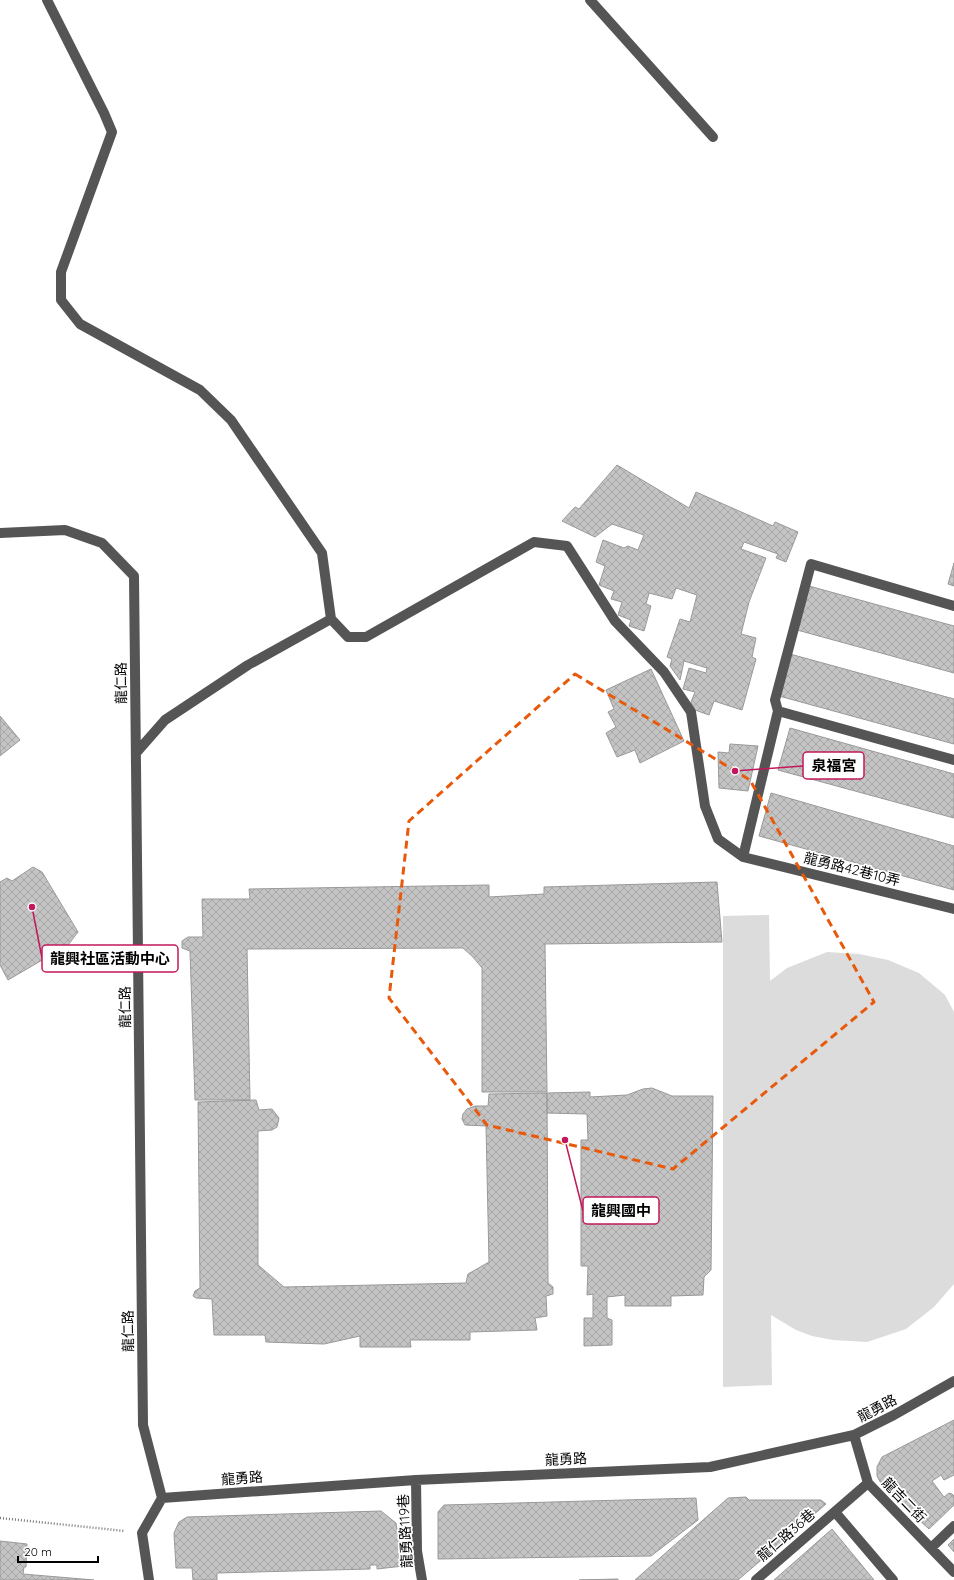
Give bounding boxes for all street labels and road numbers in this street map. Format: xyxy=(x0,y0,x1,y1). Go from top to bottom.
street label: 龍仁路 xyxy=(112,662,130,704)
street label: 龍勇路42巷10弄 xyxy=(802,848,902,890)
street label: 龍仁路 xyxy=(116,986,134,1028)
street label: 龍仁路 xyxy=(119,1310,137,1352)
street label: 龍勇路 xyxy=(854,1390,900,1426)
street label: 龍勇路 xyxy=(545,1449,587,1469)
street label: 龍勇路 xyxy=(220,1468,264,1488)
street label: 龍吉二街 xyxy=(878,1474,930,1526)
street label: 龍勇路119巷 xyxy=(394,1493,416,1569)
street label: 龍仁路36巷 xyxy=(753,1505,819,1565)

